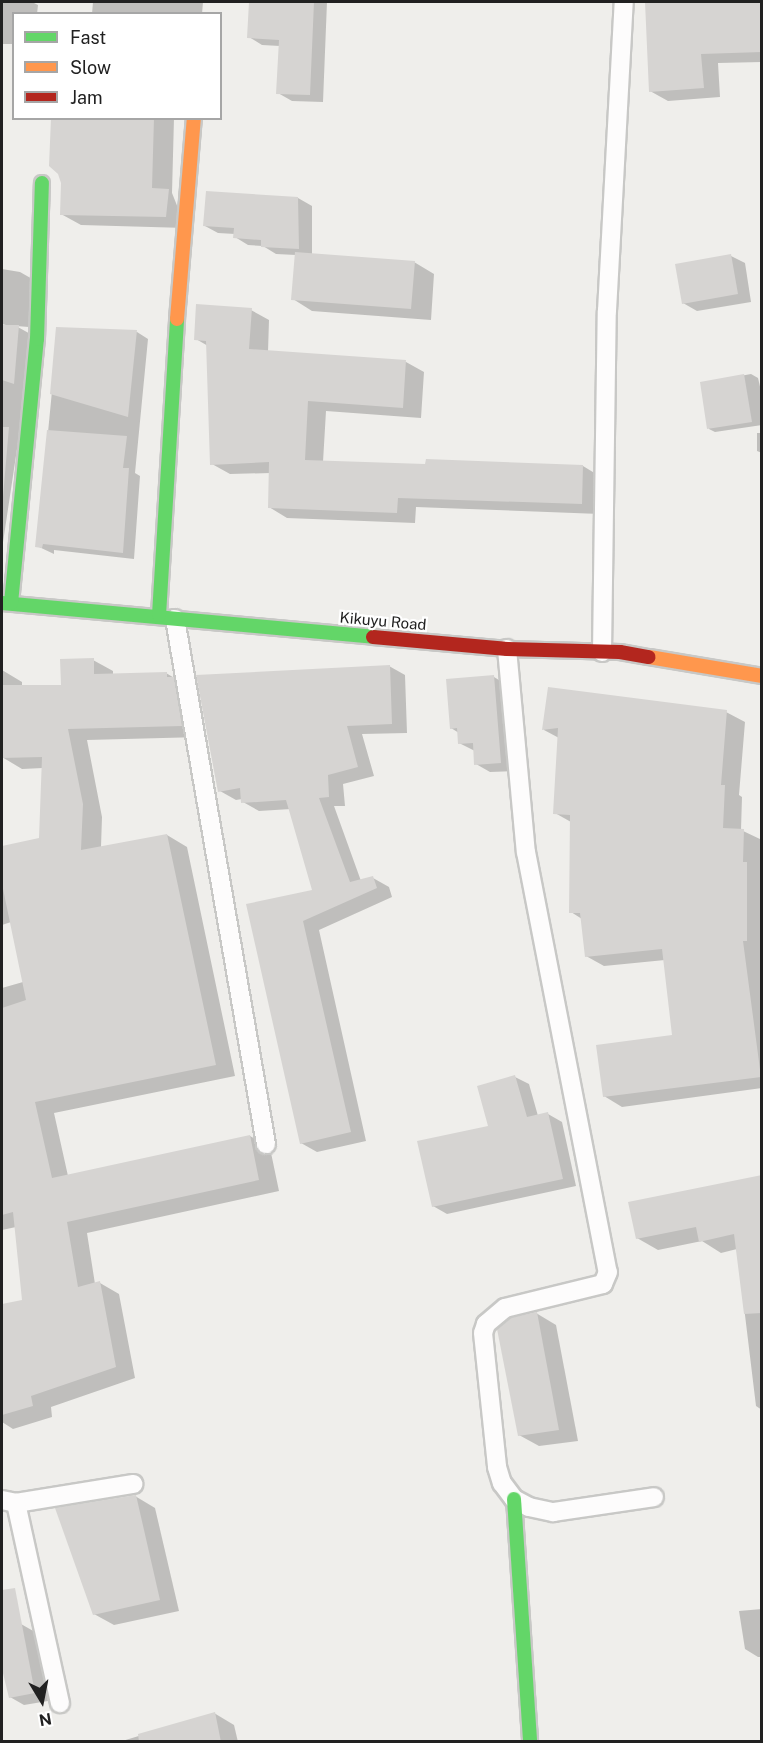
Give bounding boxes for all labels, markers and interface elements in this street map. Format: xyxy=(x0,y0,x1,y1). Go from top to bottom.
legend xyxy=(12,12,222,120)
text: Fast xyxy=(70,27,106,48)
text: Slow xyxy=(70,57,111,78)
text: Jam xyxy=(70,87,103,108)
street label: Kikuyu Road xyxy=(339,608,427,634)
north arrow xyxy=(12,1671,72,1731)
text: N xyxy=(37,1709,53,1730)

